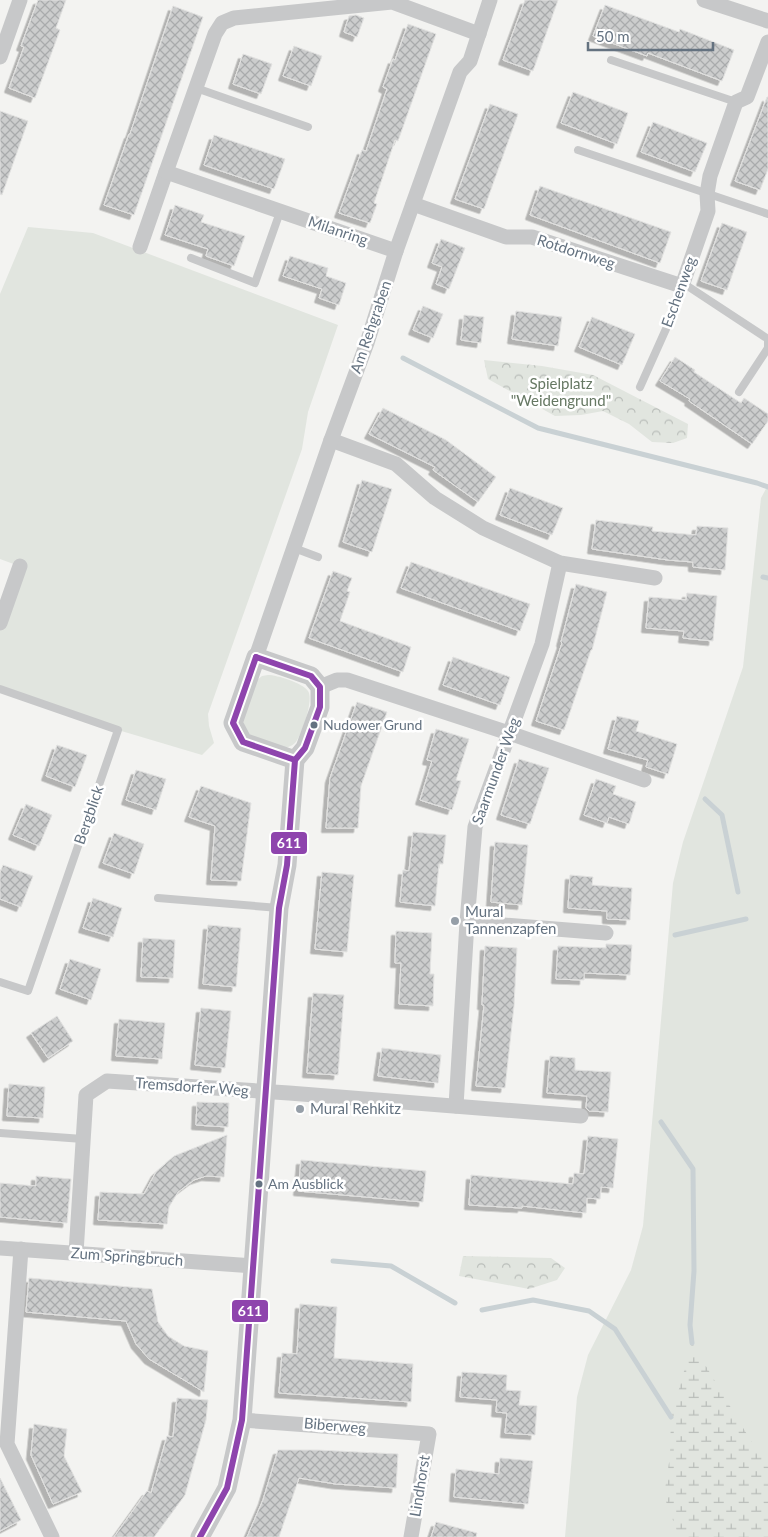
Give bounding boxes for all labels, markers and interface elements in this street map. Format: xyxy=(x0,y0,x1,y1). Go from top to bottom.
scale bar xyxy=(588,20,713,52)
text: 50 m xyxy=(596,27,630,45)
street label: Milanring xyxy=(306,211,371,249)
street label: Rotdornweg xyxy=(535,230,618,272)
street label: Eschenweg xyxy=(657,254,699,330)
street label: Am Rehgraben xyxy=(346,278,394,375)
park label: Spielplatz "Weidengrund" xyxy=(511,374,611,409)
street label: Saarmunder Weg xyxy=(467,714,523,827)
place label: Nudower Grund xyxy=(323,716,422,733)
marker: Nudower Grund xyxy=(309,720,319,730)
street label: Bergblick xyxy=(70,783,107,846)
line badge: 611 xyxy=(270,831,308,855)
text: 611 xyxy=(277,834,301,851)
place label: Mural Tannenzapfen xyxy=(465,902,556,937)
marker: Mural Tannenzapfen xyxy=(449,915,461,927)
street label: Tremsdorfer Weg xyxy=(135,1073,250,1099)
place label: Mural Rehkitz xyxy=(310,1099,401,1117)
marker: Mural Rehkitz xyxy=(294,1103,306,1115)
place label: Am Ausblick xyxy=(268,1175,344,1192)
marker: Am Ausblick xyxy=(254,1179,264,1189)
street label: Zum Springbruch xyxy=(70,1243,184,1269)
line badge: 611 xyxy=(231,1299,269,1323)
text: 611 xyxy=(238,1302,262,1319)
street label: Biberweg xyxy=(303,1413,367,1437)
street label: Lindhorst xyxy=(405,1453,433,1518)

